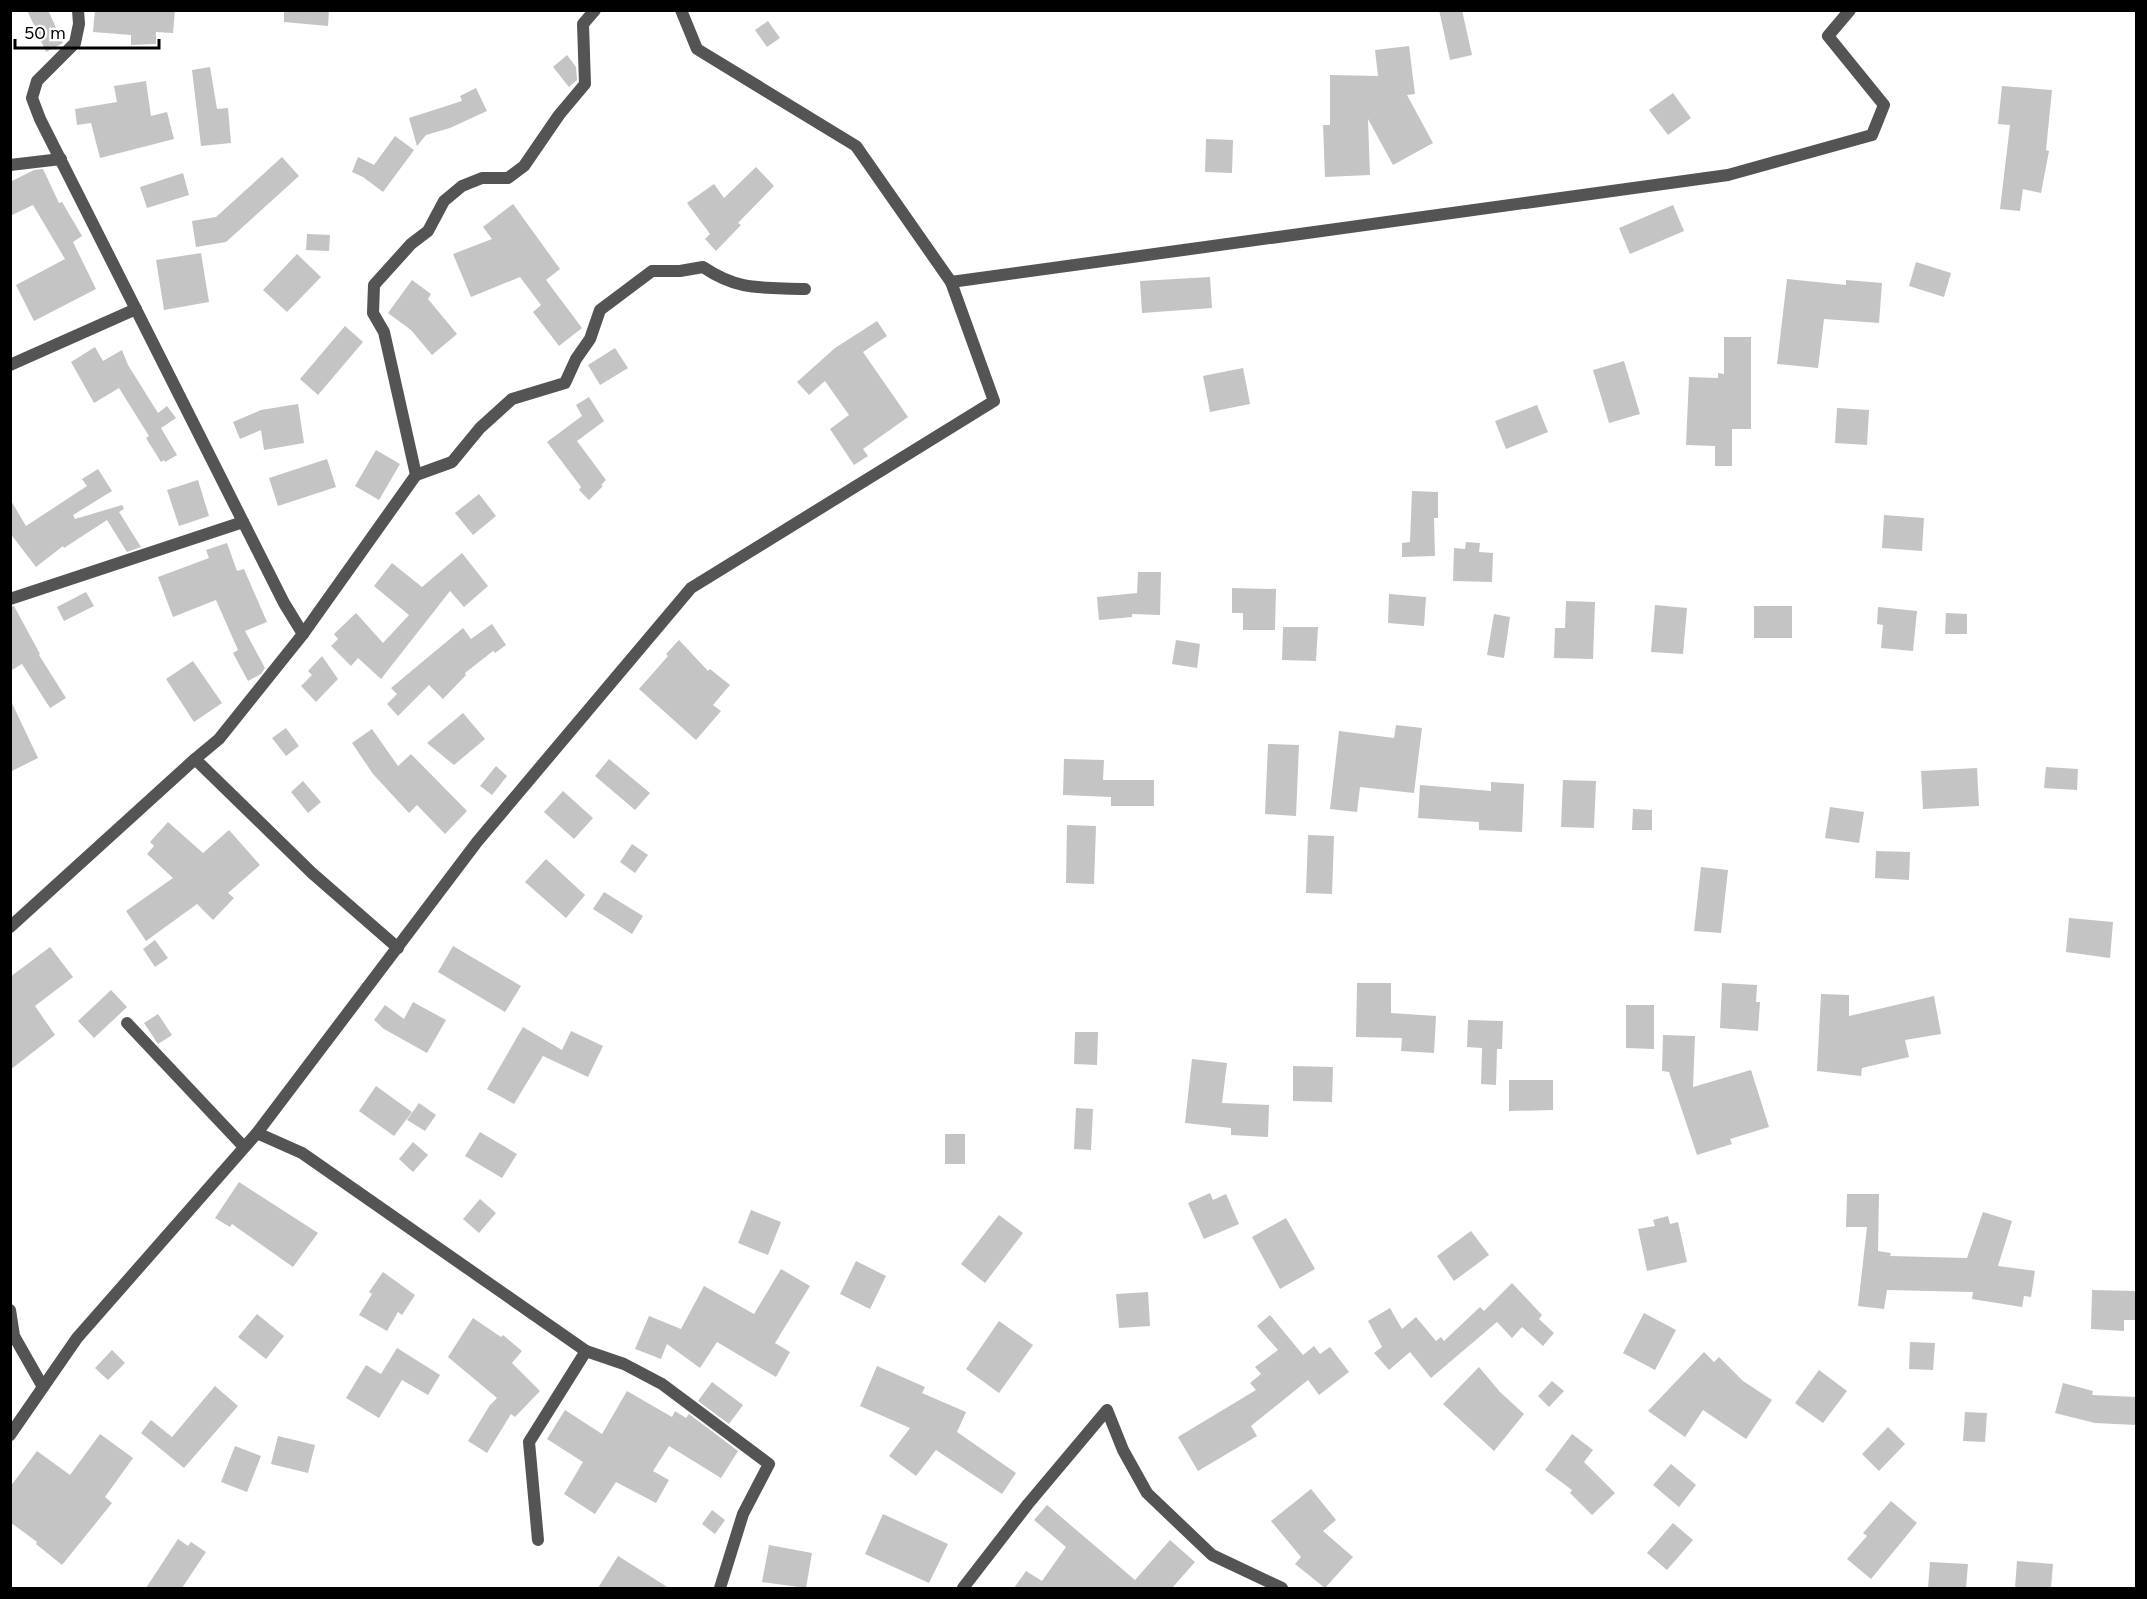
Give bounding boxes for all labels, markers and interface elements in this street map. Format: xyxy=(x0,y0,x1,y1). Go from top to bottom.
scale bar xyxy=(15,12,159,50)
text: 50 m xyxy=(24,22,66,44)

